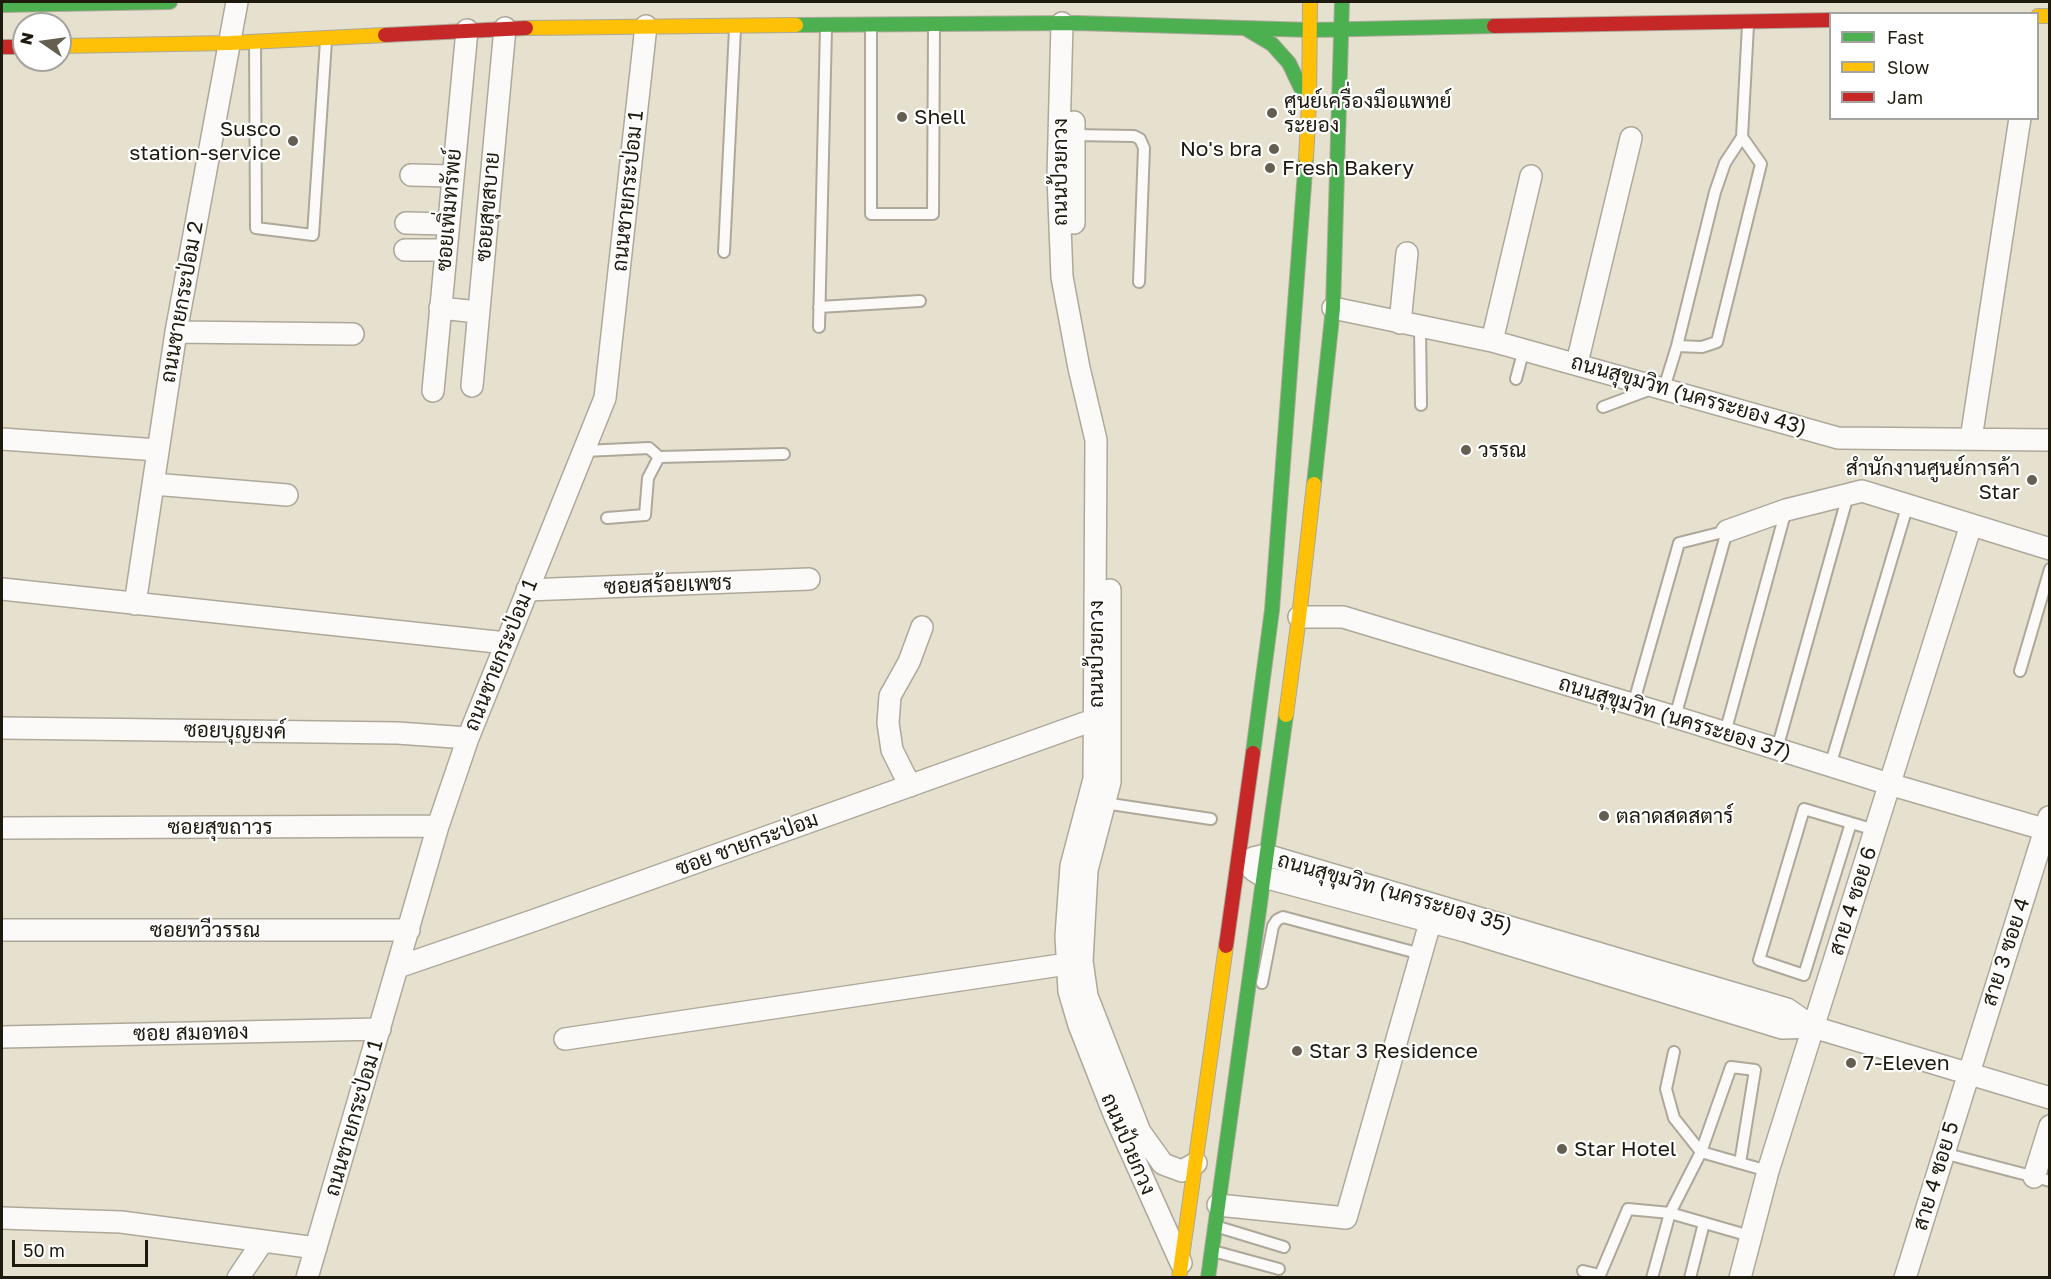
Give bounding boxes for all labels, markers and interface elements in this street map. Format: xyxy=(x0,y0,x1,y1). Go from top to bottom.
north arrow xyxy=(12,12,72,72)
legend xyxy=(1829,12,2039,120)
text: Fast xyxy=(1887,26,1924,48)
text: N xyxy=(15,30,38,47)
text: Slow xyxy=(1887,56,1929,78)
text: Jam xyxy=(1887,86,1923,108)
place label: ศูนย์เครื่องมือแพทย์ ระยอง xyxy=(1284,88,1452,138)
place label: Shell xyxy=(914,104,966,130)
marker: ศูนย์เครื่องมือแพทย์ ระยอง xyxy=(1265,106,1279,120)
street label: ถนนชายกระป่อม 1 xyxy=(607,109,649,273)
marker: Shell xyxy=(895,110,909,124)
place label: Susco station-service xyxy=(129,116,281,166)
street label: ถนนป้วยกวง xyxy=(1047,118,1073,226)
marker: Susco station-service xyxy=(286,134,300,148)
place label: No's bra xyxy=(1180,136,1262,162)
marker: No's bra xyxy=(1267,142,1281,156)
street label: ซอยเพิ่มทรัพย์ xyxy=(431,148,467,272)
street label: ซอยสุขสบาย xyxy=(471,151,505,263)
place label: Fresh Bakery xyxy=(1282,155,1414,181)
marker: Fresh Bakery xyxy=(1263,161,1277,175)
street label: ถนนชายกระป่อม 2 xyxy=(155,219,209,385)
street label: ถนนสุขุมวิท (นครระยอง 43) xyxy=(1568,349,1810,441)
place label: วรรณ xyxy=(1478,437,1527,463)
marker: วรรณ xyxy=(1459,443,1473,457)
place label: สำนักงานศูนย์การค้า Star xyxy=(1846,455,2020,505)
marker: สำนักงานศูนย์การค้า Star xyxy=(2025,473,2039,487)
street label: ซอยสร้อยเพชร xyxy=(603,570,733,600)
street label: ถนนชายกระป่อม 1 xyxy=(459,575,543,735)
street label: ถนนป้วยกวง xyxy=(1083,600,1109,708)
street label: ถนนสุขุมวิท (นครระยอง 37) xyxy=(1555,671,1795,765)
street label: ซอยบุญยงค์ xyxy=(184,718,286,744)
place label: ตลาดสดสตาร์ xyxy=(1616,803,1733,829)
street label: ซอย ชายกระป่อม xyxy=(672,807,822,881)
marker: ตลาดสดสตาร์ xyxy=(1597,809,1611,823)
street label: ซอยสุขถาวร xyxy=(167,814,273,840)
street label: สาย 4 ซอย 6 xyxy=(1824,843,1882,959)
street label: ถนนสุขุมวิท (นครระยอง 35) xyxy=(1275,847,1515,939)
street label: สาย 3 ซอย 4 xyxy=(1977,895,2035,1009)
street label: ซอยทวีวรรณ xyxy=(150,917,260,943)
street label: ซอย สมอทอง xyxy=(133,1019,249,1047)
street label: ถนนชายกระป่อม 1 xyxy=(320,1037,388,1199)
place label: Star 3 Residence xyxy=(1309,1038,1478,1064)
marker: Star 3 Residence xyxy=(1290,1044,1304,1058)
place label: 7-Eleven xyxy=(1863,1050,1950,1076)
marker: 7-Eleven xyxy=(1844,1056,1858,1070)
street label: ถนนป้วยกวง xyxy=(1095,1089,1161,1199)
street label: สาย 4 ซอย 5 xyxy=(1908,1119,1964,1233)
place label: Star Hotel xyxy=(1574,1136,1677,1162)
marker: Star Hotel xyxy=(1555,1142,1569,1156)
scale bar xyxy=(15,1228,152,1266)
text: 50 m xyxy=(23,1239,65,1261)

